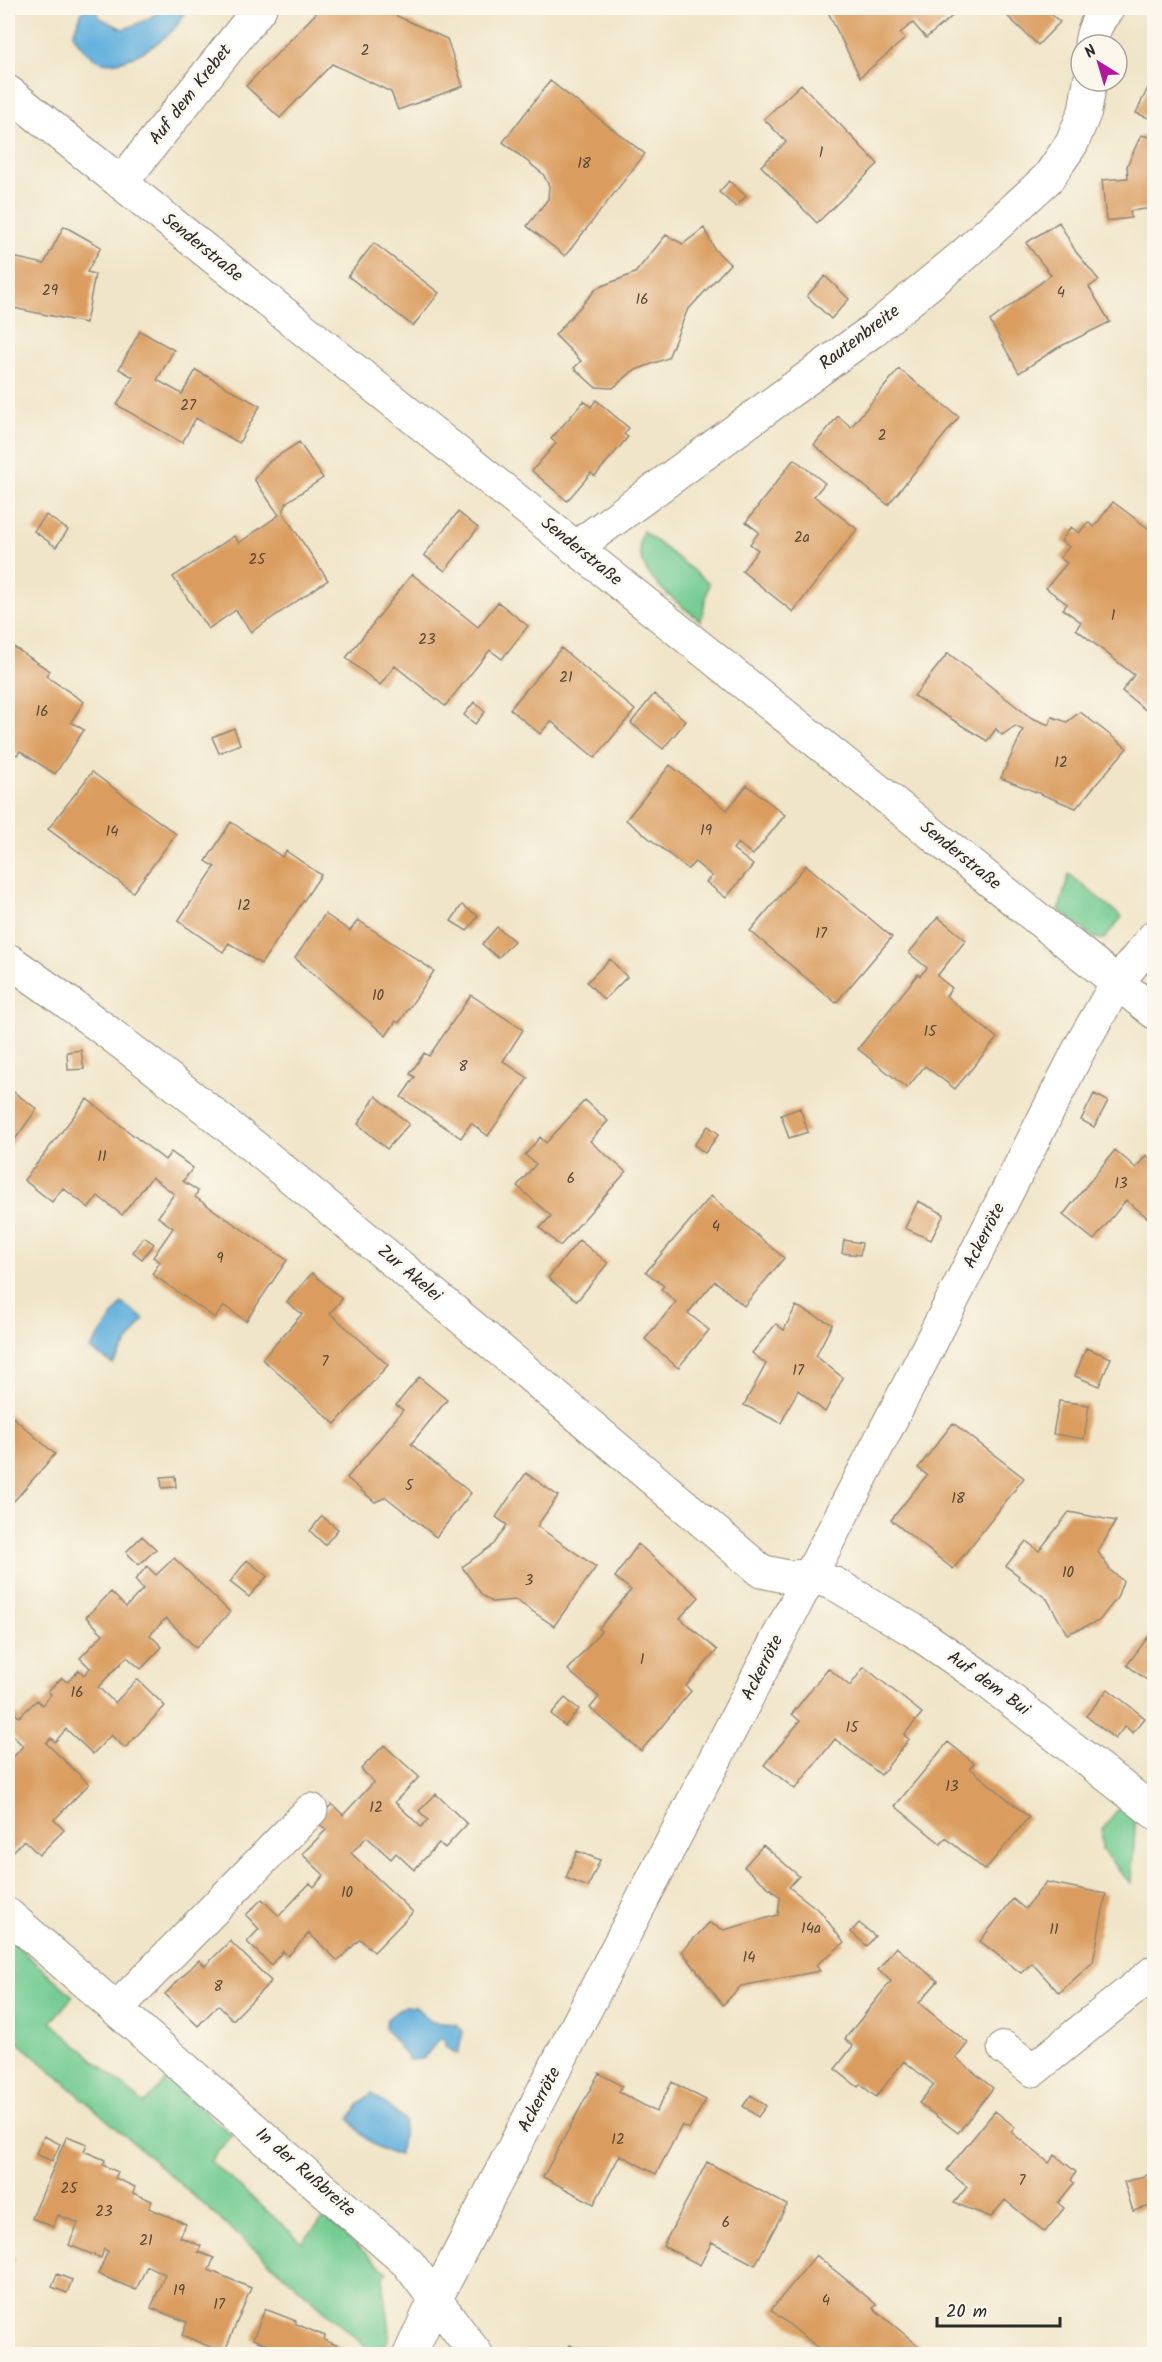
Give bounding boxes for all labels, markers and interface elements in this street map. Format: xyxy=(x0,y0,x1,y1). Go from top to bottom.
north arrow xyxy=(1069,33,1129,93)
street label: Auf dem Krebet xyxy=(142,37,240,152)
house number: 2 xyxy=(361,39,369,63)
text: N xyxy=(1079,39,1102,65)
house number: 1 xyxy=(819,141,824,165)
house number: 18 xyxy=(577,152,592,176)
street label: Senderstraße xyxy=(155,206,249,290)
house number: 29 xyxy=(42,279,59,303)
house number: 4 xyxy=(1057,281,1065,305)
house number: 16 xyxy=(635,288,649,312)
street label: Rautenbreite xyxy=(813,298,907,378)
house number: 27 xyxy=(180,394,197,418)
house number: 2 xyxy=(878,424,886,448)
street label: Senderstraße xyxy=(534,510,628,594)
house number: 2a xyxy=(794,526,810,550)
house number: 25 xyxy=(249,548,266,572)
house number: 1 xyxy=(1111,604,1116,628)
house number: 23 xyxy=(418,628,436,652)
house number: 21 xyxy=(559,666,573,690)
house number: 16 xyxy=(35,700,49,724)
house number: 12 xyxy=(1054,751,1068,775)
street label: Senderstraße xyxy=(913,814,1007,898)
house number: 19 xyxy=(700,819,713,843)
house number: 14 xyxy=(106,820,118,844)
house number: 12 xyxy=(237,894,251,918)
house number: 17 xyxy=(815,922,828,946)
house number: 10 xyxy=(372,984,385,1008)
house number: 15 xyxy=(924,1020,937,1044)
house number: 8 xyxy=(458,1055,468,1079)
house number: 11 xyxy=(97,1145,107,1169)
house number: 6 xyxy=(567,1167,575,1191)
house number: 13 xyxy=(1114,1172,1128,1196)
street label: Ackerröte xyxy=(956,1198,1014,1274)
house number: 4 xyxy=(712,1215,720,1239)
street label: Zur Akelei xyxy=(370,1238,448,1310)
house number: 9 xyxy=(216,1247,224,1271)
house number: 7 xyxy=(322,1350,330,1374)
house number: 17 xyxy=(792,1359,805,1383)
house number: 5 xyxy=(405,1474,414,1498)
house number: 18 xyxy=(951,1487,966,1511)
house number: 10 xyxy=(1062,1561,1075,1585)
house number: 3 xyxy=(525,1569,534,1593)
street label: Ackerröte xyxy=(734,1630,792,1706)
street label: Auf dem Bui xyxy=(940,1644,1036,1725)
house number: 1 xyxy=(640,1648,645,1672)
house number: 16 xyxy=(70,1681,84,1705)
house number: 15 xyxy=(846,1716,859,1740)
house number: 13 xyxy=(945,1775,959,1799)
house number: 12 xyxy=(369,1796,383,1820)
house number: 10 xyxy=(341,1881,354,1905)
house number: 14a xyxy=(801,1917,821,1941)
house number: 11 xyxy=(1049,1918,1059,1942)
house number: 14 xyxy=(743,1946,755,1970)
house number: 8 xyxy=(213,1975,223,1999)
street label: Ackerröte xyxy=(511,2062,569,2138)
street label: In der Rußbreite xyxy=(248,2121,362,2225)
house number: 12 xyxy=(611,2128,625,2152)
house number: 7 xyxy=(1019,2169,1027,2193)
house number: 25 xyxy=(61,2177,78,2201)
house number: 23 xyxy=(95,2200,113,2224)
house number: 6 xyxy=(722,2211,730,2235)
house number: 21 xyxy=(139,2229,153,2253)
house number: 19 xyxy=(173,2279,186,2303)
house number: 4 xyxy=(822,2289,830,2313)
scale bar xyxy=(937,2290,1060,2328)
house number: 17 xyxy=(213,2293,226,2317)
text: 20 m xyxy=(946,2298,987,2327)

